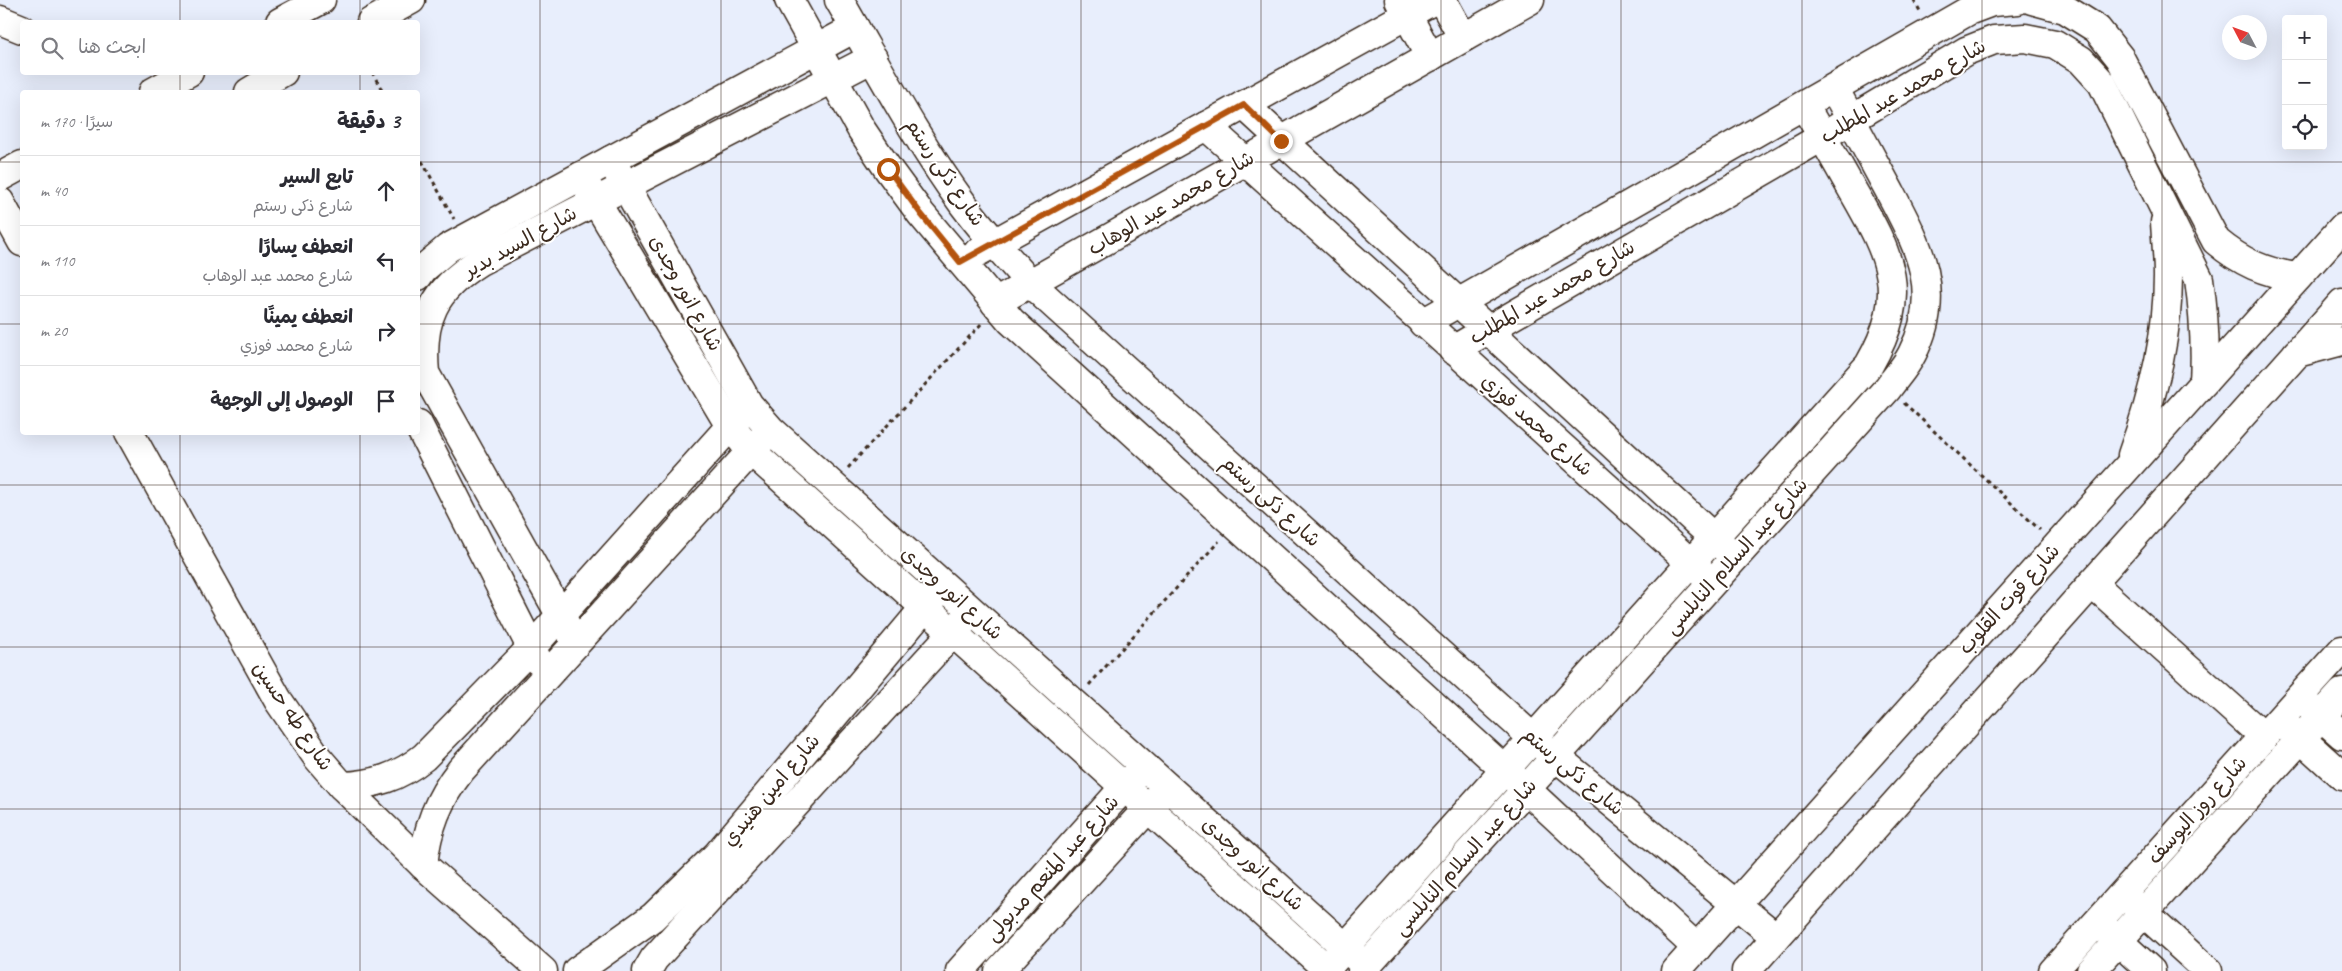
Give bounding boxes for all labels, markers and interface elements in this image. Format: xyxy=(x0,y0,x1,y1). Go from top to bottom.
north arrow xyxy=(2222,15,2267,60)
map controls xyxy=(2282,15,2327,150)
button: + xyxy=(2282,15,2327,60)
search box xyxy=(20,20,420,75)
street label: شارع محمد عبد المطلب xyxy=(1816,33,1991,149)
icon: search xyxy=(38,34,66,62)
text: ابحث هنا xyxy=(78,35,146,59)
button: − xyxy=(2282,60,2327,105)
button: locate xyxy=(2282,105,2327,150)
text: 3 دقيقة xyxy=(337,108,400,134)
text: سيرًا · 170 m xyxy=(40,112,113,132)
street label: شارع ذكى رستم xyxy=(897,113,990,233)
route end xyxy=(1270,130,1293,153)
street label: شارع محمد عبد الوهاب xyxy=(1083,145,1259,262)
route start xyxy=(877,158,900,181)
text: تابع السير xyxy=(281,165,353,189)
icon: ahead xyxy=(372,177,400,205)
text: 40 m xyxy=(40,181,67,201)
text: شارع ذكى رستم xyxy=(253,196,353,216)
street label: شارع السيد بدير xyxy=(457,200,582,285)
street label: شارع انور وجدى xyxy=(643,231,728,356)
street label: شارع محمد عبد المطلب xyxy=(1465,234,1640,350)
text: انعطف يسارًا xyxy=(259,235,353,259)
icon: left xyxy=(372,247,400,275)
text: 110 m xyxy=(40,251,74,271)
text: شارع محمد عبد الوهاب xyxy=(202,266,353,286)
text: انعطف يمينًا xyxy=(264,305,353,329)
icon: right xyxy=(372,317,400,345)
text: 20 m xyxy=(40,321,67,341)
text: شارع محمد فوزي xyxy=(240,336,353,356)
street label: شارع محمد فوزي xyxy=(1475,368,1598,483)
icon: arrive xyxy=(372,387,400,415)
text: الوصول إلى الوجهة xyxy=(210,388,353,412)
street label: شارع ذكى رستم xyxy=(1214,450,1326,554)
street label: شارع عبد السلام النابلسى xyxy=(1659,472,1815,641)
street label: شارع قوت القلوب xyxy=(1953,539,2066,660)
street label: شارع انور وجدى xyxy=(895,541,1008,646)
street label: شارع طه حسين xyxy=(247,657,339,776)
street label: شارع ذكى رستم xyxy=(1515,721,1629,823)
street label: شارع امين هنيدي xyxy=(717,729,827,853)
street label: شارع روز اليوسف xyxy=(2142,751,2253,870)
street label: شارع عبد السلام النابلسى xyxy=(1388,773,1544,942)
street label: شارع عبد المنعم مدبولى xyxy=(980,790,1126,948)
street label: شارع انور وجدى xyxy=(1196,812,1309,917)

